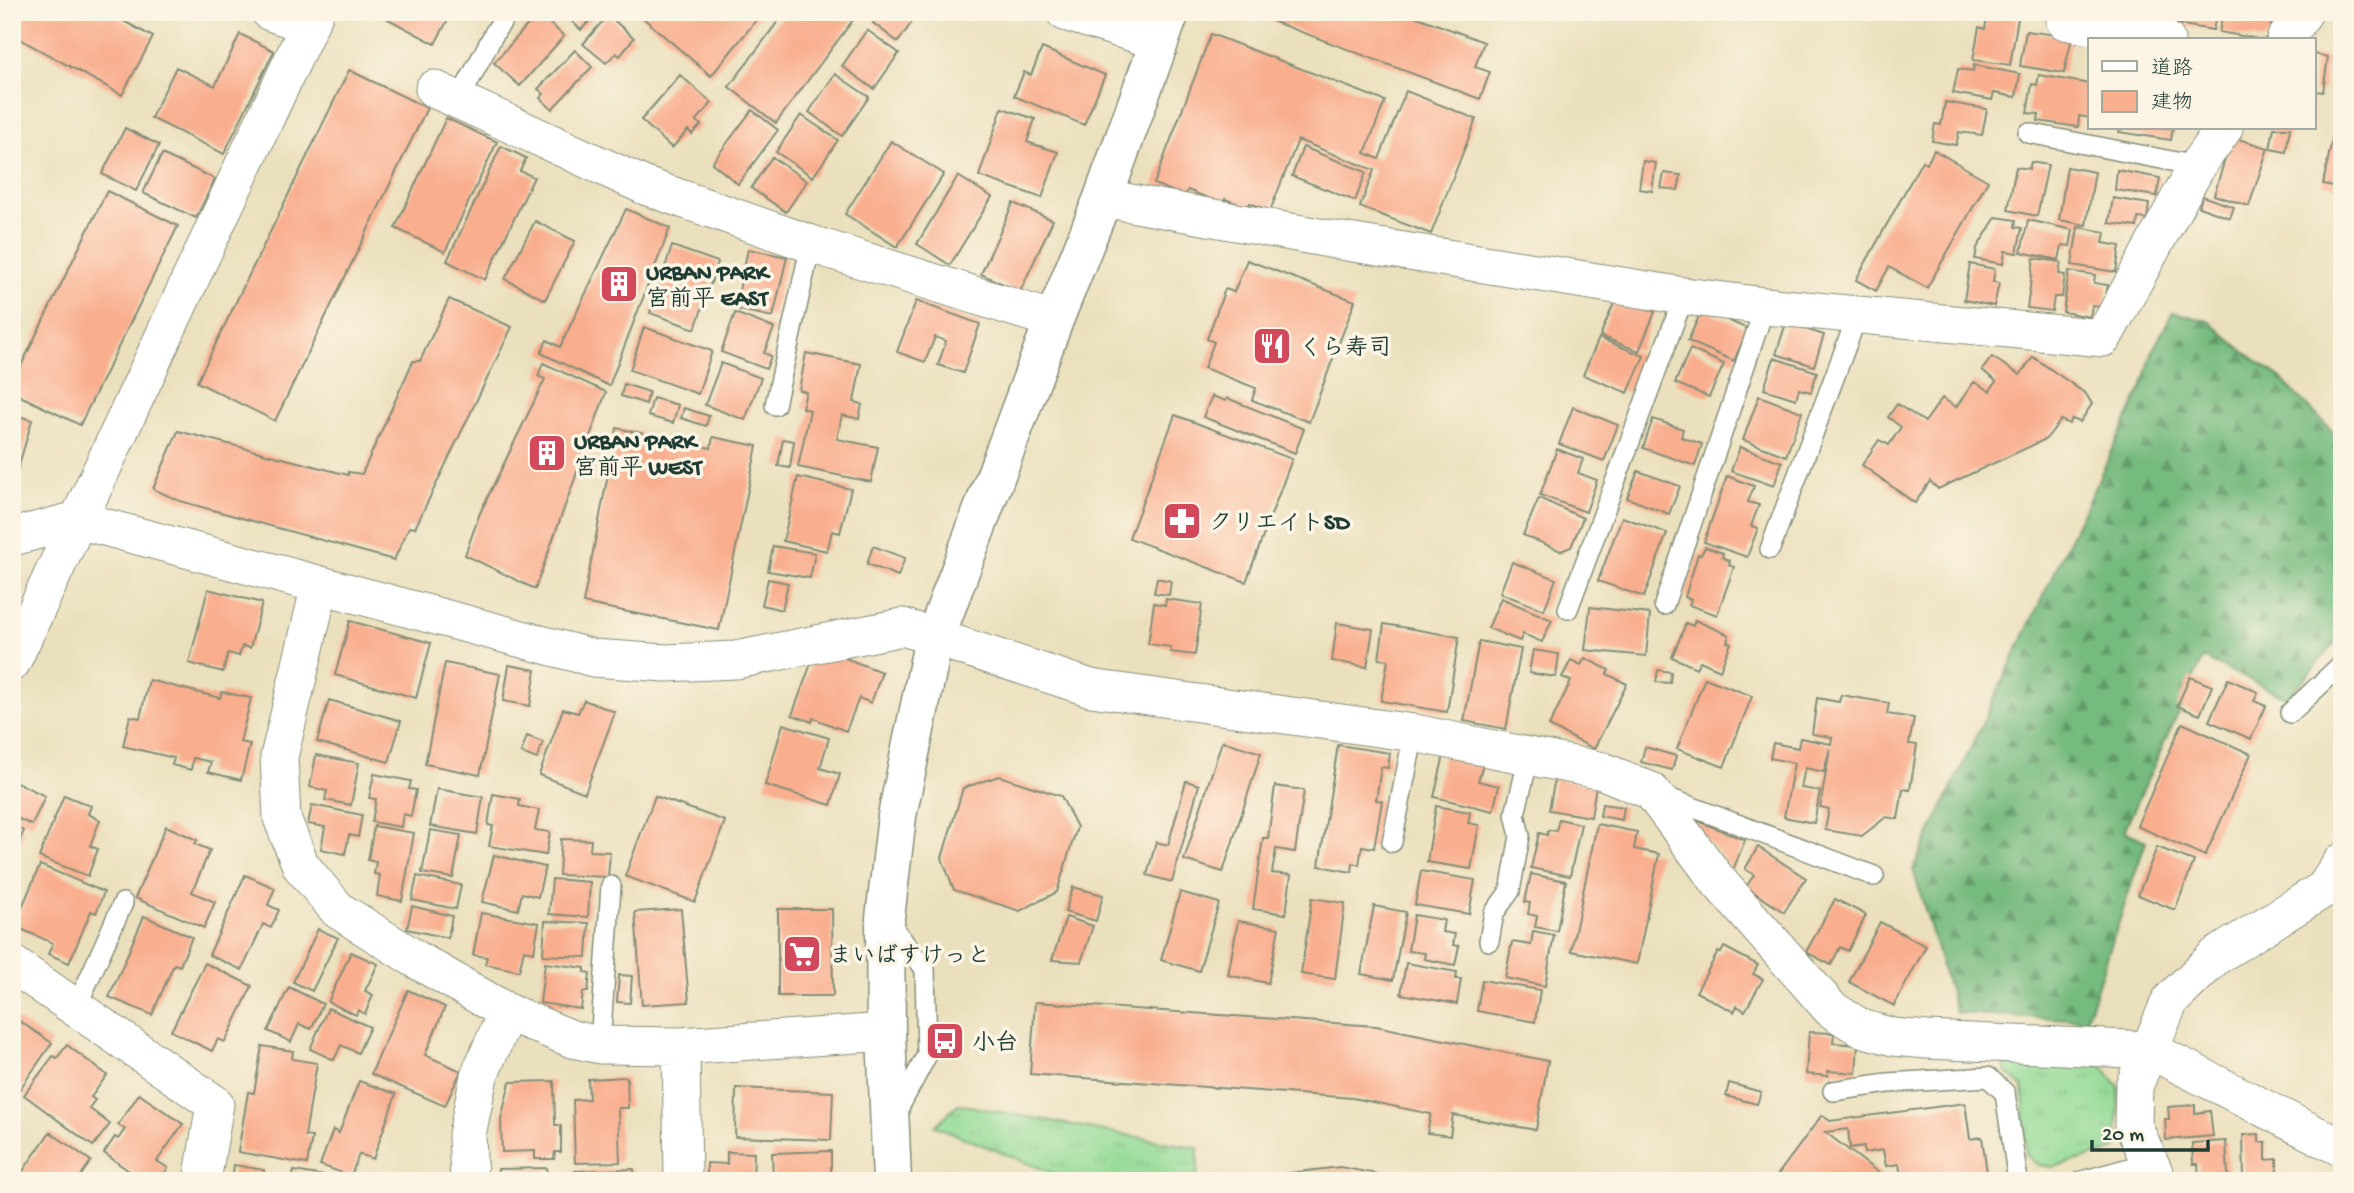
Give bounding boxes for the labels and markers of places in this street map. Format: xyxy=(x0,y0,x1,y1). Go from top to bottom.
place label: URBAN PARK 宮前平 EAST xyxy=(646,261,771,314)
building icon: URBAN PARK 宮前平 EAST xyxy=(598,263,640,305)
restaurant icon: くら寿司 xyxy=(1251,325,1293,367)
place label: くら寿司 xyxy=(1299,335,1391,363)
place label: URBAN PARK 宮前平 WEST xyxy=(574,430,704,483)
building icon: URBAN PARK 宮前平 WEST xyxy=(526,432,568,474)
pharmacy icon: クリエイトSD xyxy=(1161,500,1203,542)
place label: クリエイトSD xyxy=(1209,511,1351,538)
supermarket icon: まいばすけっと xyxy=(781,933,823,975)
place label: まいばすけっと xyxy=(829,943,990,971)
bus stop icon: 小台 xyxy=(924,1020,966,1062)
place label: 小台 xyxy=(972,1029,1018,1058)

